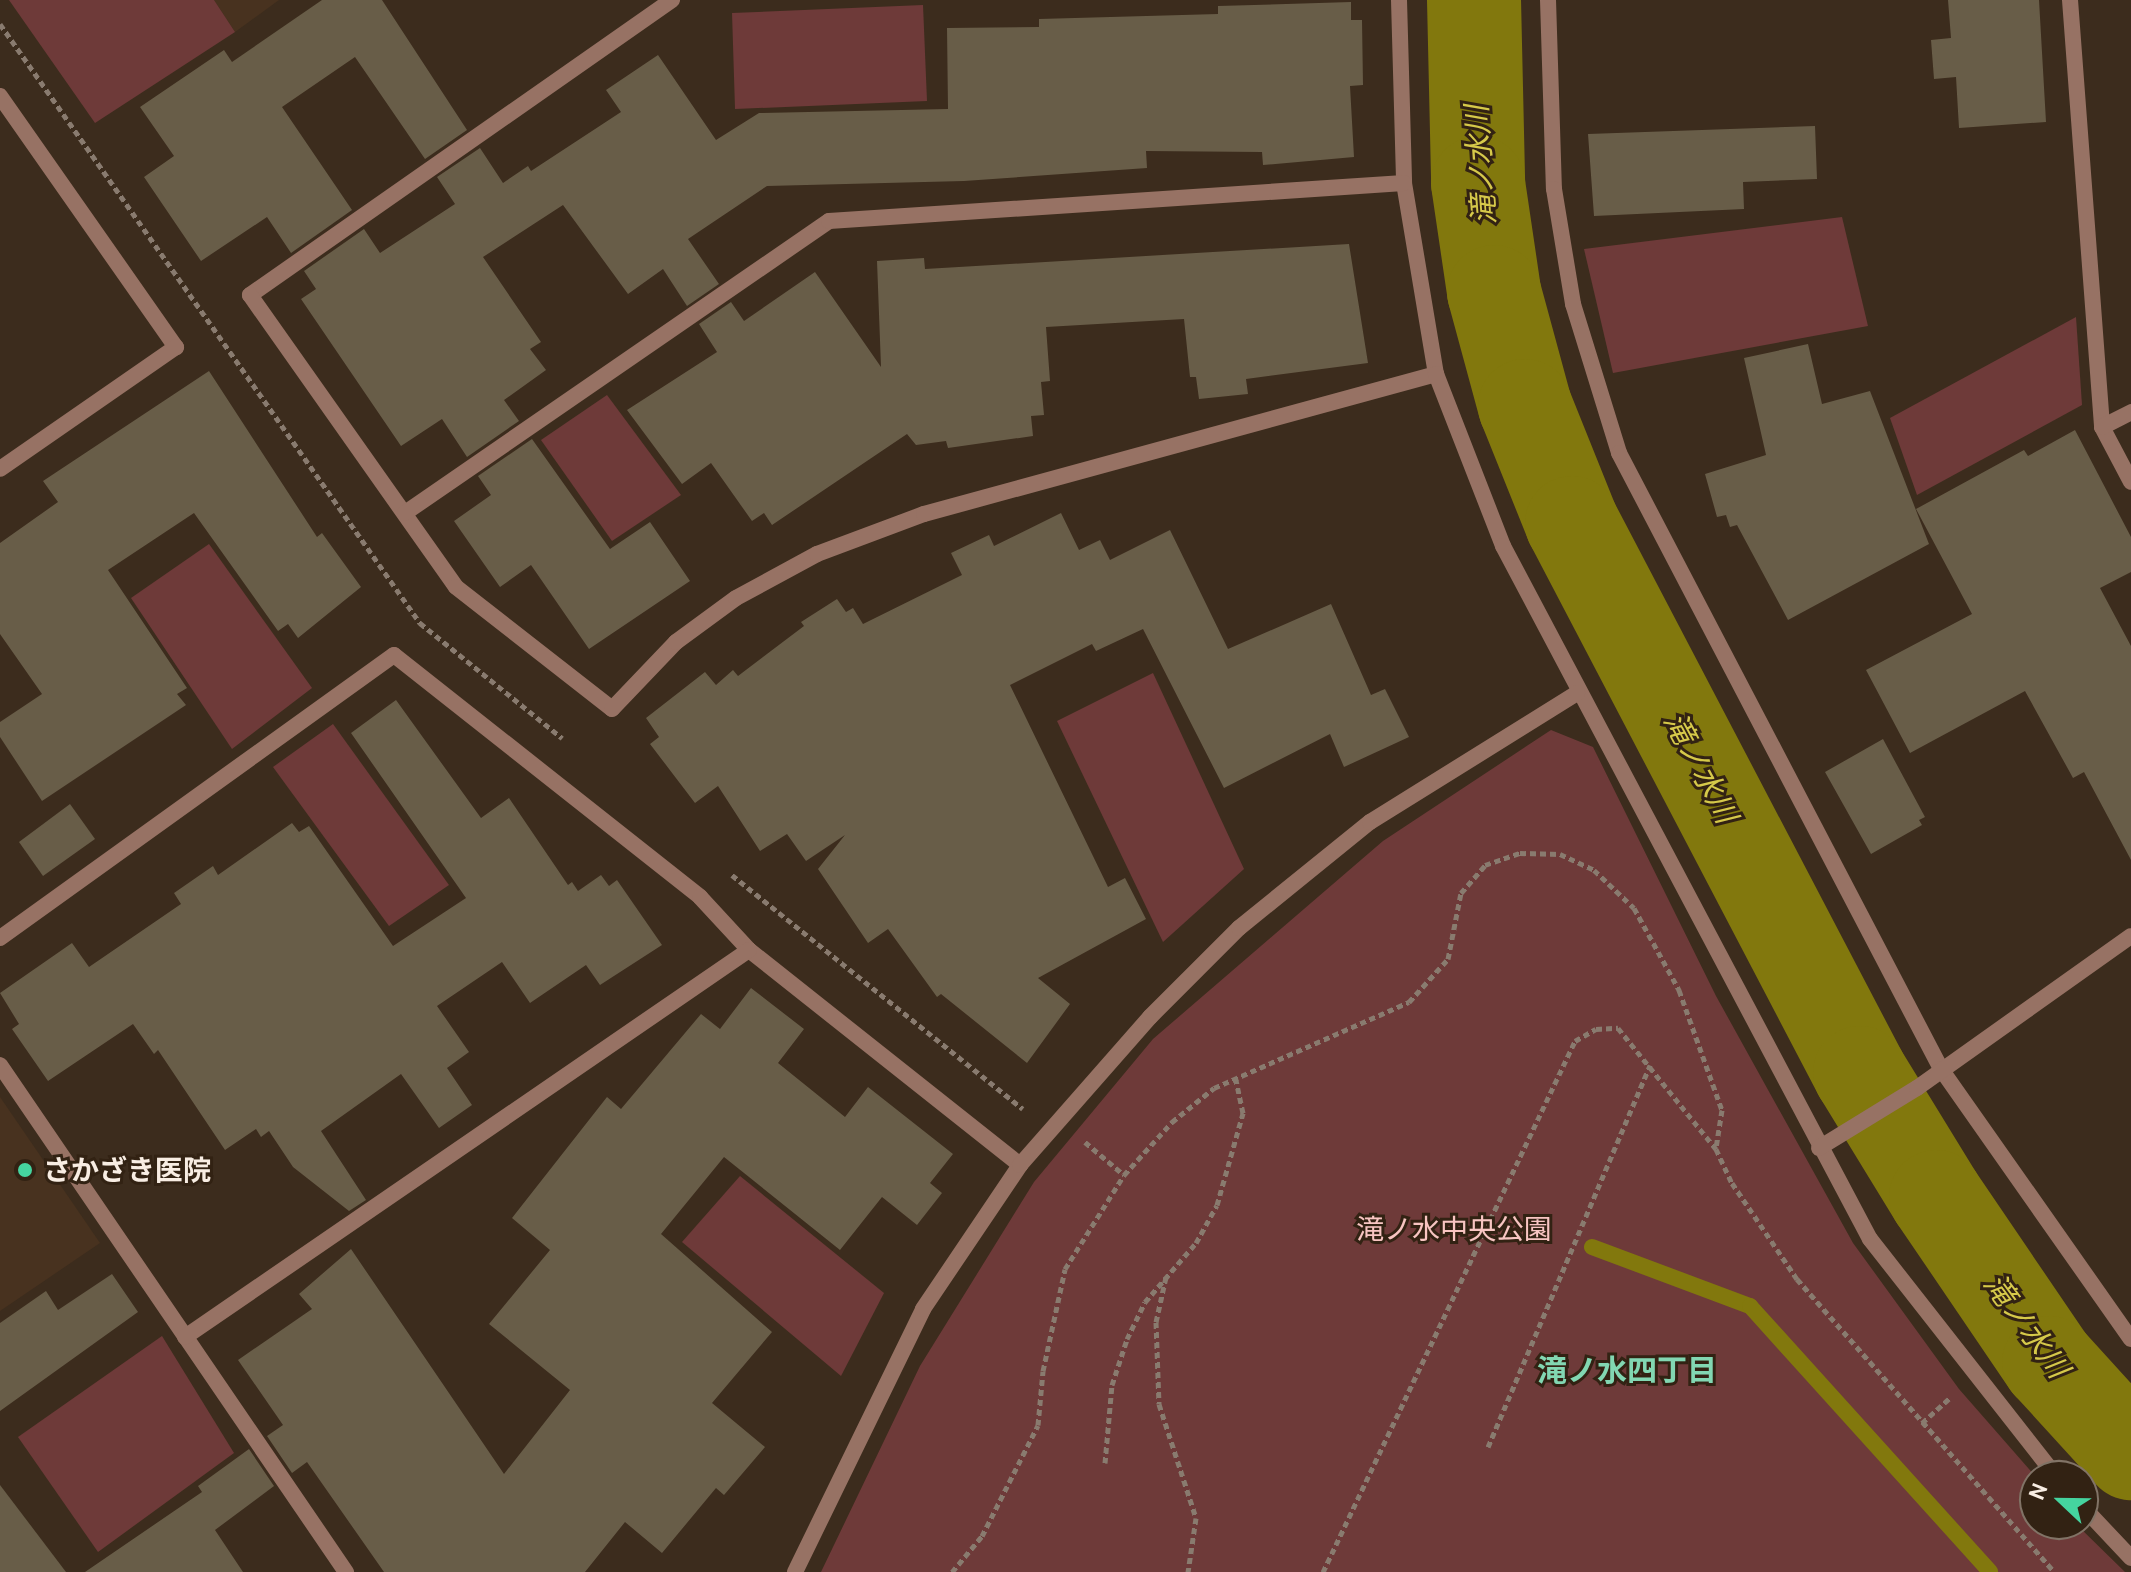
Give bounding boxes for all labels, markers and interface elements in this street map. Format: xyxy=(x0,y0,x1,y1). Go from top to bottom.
water label: 滝ノ水川 xyxy=(1459,104,1503,226)
water label: 滝ノ水川 xyxy=(1656,707,1744,829)
place label: さかざき医院 xyxy=(43,1153,211,1187)
marker: さかざき医院 xyxy=(14,1159,36,1181)
park label: 滝ノ水中央公園 xyxy=(1356,1212,1552,1246)
water label: 滝ノ水川 xyxy=(1976,1267,2076,1385)
district label: 滝ノ水四丁目 xyxy=(1537,1353,1717,1389)
north arrow xyxy=(2019,1460,2099,1540)
text: N xyxy=(2023,1479,2054,1504)

